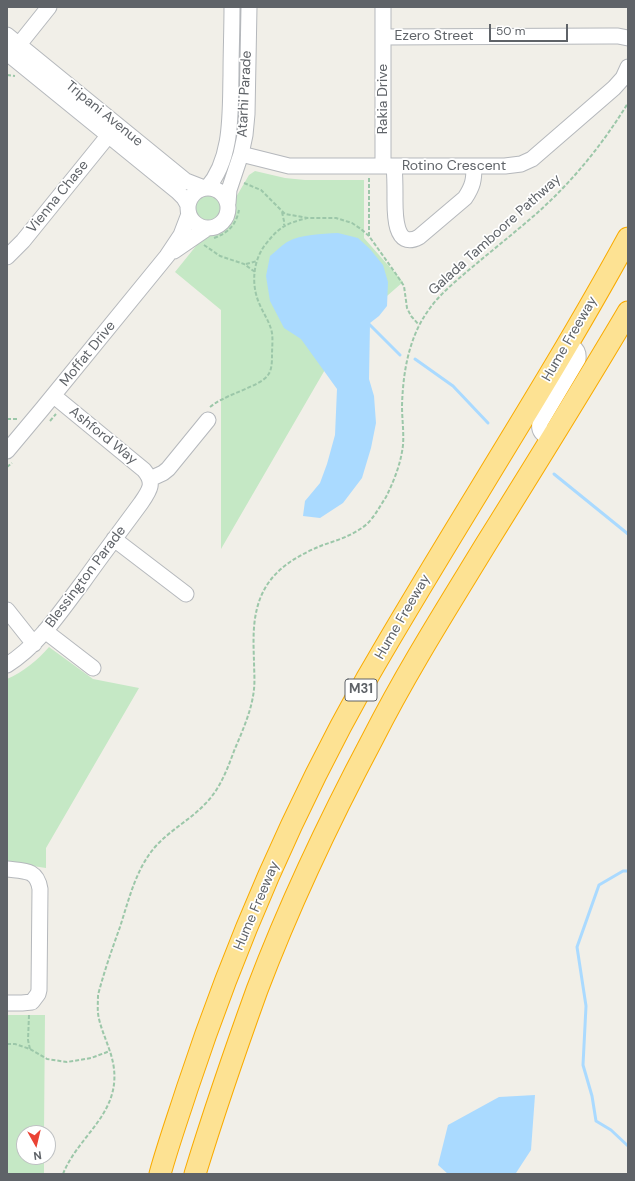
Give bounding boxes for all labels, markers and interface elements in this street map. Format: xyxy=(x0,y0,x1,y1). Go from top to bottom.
scale bar xyxy=(491,16,570,42)
text: 50 m xyxy=(496,23,525,39)
street label: Ezero Street xyxy=(395,28,473,44)
street label: Atarhi Parade xyxy=(234,50,256,138)
street label: Rakia Drive xyxy=(375,64,391,134)
street label: Tripani Avenue xyxy=(62,78,146,150)
street label: Vienna Chase xyxy=(24,157,92,237)
street label: Rotino Crescent xyxy=(402,158,506,174)
street label: Galada Tamboore Pathway xyxy=(425,171,565,299)
street label: Hume Freeway xyxy=(539,294,601,384)
street label: Moffat Drive xyxy=(57,318,119,390)
street label: Ashford Way xyxy=(66,403,140,469)
street label: Blessington Parade xyxy=(42,523,130,631)
street label: Hume Freeway xyxy=(372,572,434,662)
road number: M31 xyxy=(345,679,377,701)
street label: Hume Freeway xyxy=(231,859,283,953)
north arrow xyxy=(16,1125,56,1165)
text: N xyxy=(33,1148,42,1163)

